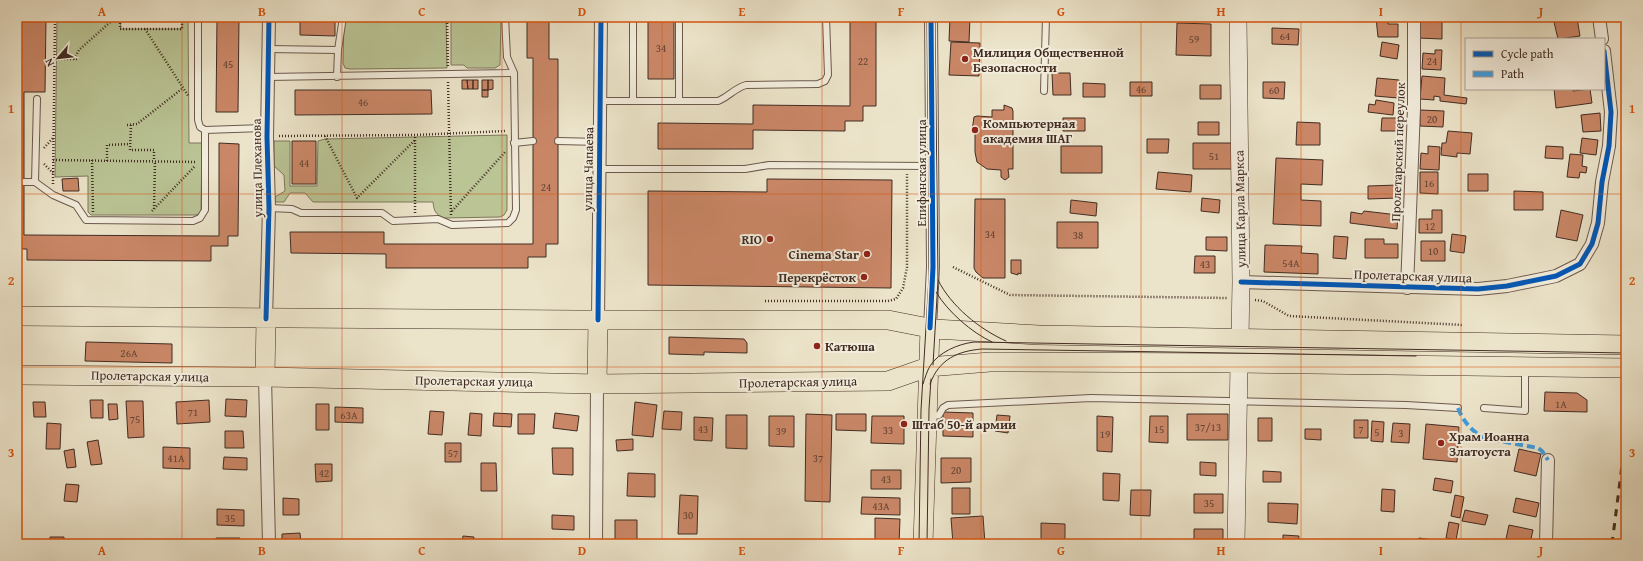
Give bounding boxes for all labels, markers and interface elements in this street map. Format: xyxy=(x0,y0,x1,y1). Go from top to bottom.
text: A xyxy=(98,2,107,21)
text: B xyxy=(258,2,266,21)
text: C xyxy=(418,2,426,21)
text: D xyxy=(578,2,586,21)
text: E xyxy=(739,2,746,21)
text: F xyxy=(898,2,905,21)
text: G xyxy=(1057,2,1065,21)
text: H xyxy=(1216,2,1226,21)
text: I xyxy=(1379,2,1383,21)
text: J xyxy=(1537,2,1544,21)
house number: 64 xyxy=(1280,28,1290,44)
house number: 59 xyxy=(1189,31,1199,47)
north arrow xyxy=(38,38,78,78)
legend xyxy=(1465,38,1605,90)
house number: 34 xyxy=(656,40,666,56)
place label: Милиция Общественной Безопасности xyxy=(973,43,1124,77)
text: Cycle path xyxy=(1501,45,1554,62)
house number: 22 xyxy=(858,53,868,69)
house number: 24 xyxy=(1427,53,1437,69)
marker: Милиция Общественной Безопасности xyxy=(960,54,970,64)
text: N xyxy=(40,55,58,70)
house number: 45 xyxy=(223,56,233,72)
text: Path xyxy=(1501,65,1524,82)
house number: 46 xyxy=(1136,81,1146,97)
house number: 60 xyxy=(1269,82,1279,98)
street label: Пролетарский переулок xyxy=(1386,82,1410,222)
house number: 46 xyxy=(358,94,368,110)
text: 1 xyxy=(8,99,14,118)
text: 1 xyxy=(1629,99,1635,118)
house number: 20 xyxy=(1427,111,1437,127)
place label: Компьютерная академия ШАГ xyxy=(983,114,1076,148)
street label: улица Плеханова xyxy=(247,117,267,219)
street label: Епифанская улица xyxy=(912,119,931,227)
marker: Компьютерная академия ШАГ xyxy=(970,125,980,135)
street label: улица Чапаева xyxy=(578,126,598,212)
house number: 51 xyxy=(1209,148,1219,164)
street label: улица Карла Маркса xyxy=(1229,149,1251,269)
house number: 44 xyxy=(299,155,309,171)
house number: 16 xyxy=(1424,175,1434,191)
house number: 24 xyxy=(541,179,551,195)
house number: 12 xyxy=(1425,218,1435,234)
house number: 34 xyxy=(985,226,995,242)
house number: 38 xyxy=(1073,227,1083,243)
place label: RIO xyxy=(741,230,762,249)
marker: RIO xyxy=(765,234,775,244)
house number: 10 xyxy=(1428,243,1438,259)
place label: Cinema Star xyxy=(789,245,859,264)
marker: Cinema Star xyxy=(862,249,872,259)
house number: 54А xyxy=(1282,255,1300,271)
house number: 43 xyxy=(1200,256,1210,272)
street label: Пролетарская улица xyxy=(1354,264,1473,288)
place label: Перекрёсток xyxy=(778,268,857,287)
text: 2 xyxy=(8,271,15,290)
text: 2 xyxy=(1629,271,1636,290)
marker: Перекрёсток xyxy=(859,272,869,282)
place label: Катюша xyxy=(825,337,875,356)
marker: Катюша xyxy=(812,341,822,351)
house number: 26А xyxy=(120,345,138,361)
street label: Пролетарская улица xyxy=(91,365,210,387)
street label: Пролетарская улица xyxy=(415,370,534,392)
street label: Пролетарская улица xyxy=(739,371,858,393)
house number: 1А xyxy=(1555,396,1567,412)
house number: 71 xyxy=(188,404,198,420)
house number: 63А xyxy=(340,407,358,423)
house number: 75 xyxy=(130,411,140,427)
place label: Штаб 50-й армии xyxy=(912,415,1016,434)
marker: Штаб 50-й армии xyxy=(899,419,909,429)
house number: 37/13 xyxy=(1195,419,1221,435)
house number: 43 xyxy=(698,421,708,437)
house number: 15 xyxy=(1154,421,1164,437)
house number: 7 xyxy=(1358,421,1364,437)
house number: 33 xyxy=(883,422,893,438)
house number: 39 xyxy=(776,423,786,439)
house number: 5 xyxy=(1374,424,1380,440)
house number: 3 xyxy=(1398,425,1404,441)
house number: 19 xyxy=(1100,426,1110,442)
place label: Храм Иоанна Златоуста xyxy=(1449,427,1530,461)
marker: Храм Иоанна Златоуста xyxy=(1436,438,1446,448)
text: 3 xyxy=(8,443,14,462)
text: 3 xyxy=(1629,443,1635,462)
house number: 57 xyxy=(448,445,458,461)
house number: 41А xyxy=(167,450,185,466)
house number: 37 xyxy=(813,450,823,466)
house number: 20 xyxy=(951,462,961,478)
house number: 42 xyxy=(319,465,329,481)
house number: 43 xyxy=(881,471,891,487)
house number: 35 xyxy=(1204,495,1214,511)
house number: 43А xyxy=(872,498,890,514)
house number: 30 xyxy=(683,507,693,523)
house number: 35 xyxy=(225,510,235,526)
text: A xyxy=(98,541,107,560)
text: B xyxy=(258,541,266,560)
text: C xyxy=(418,541,426,560)
text: D xyxy=(578,541,586,560)
text: E xyxy=(739,541,746,560)
text: F xyxy=(898,541,905,560)
text: G xyxy=(1057,541,1065,560)
text: H xyxy=(1216,541,1226,560)
text: I xyxy=(1379,541,1383,560)
text: J xyxy=(1537,541,1544,560)

